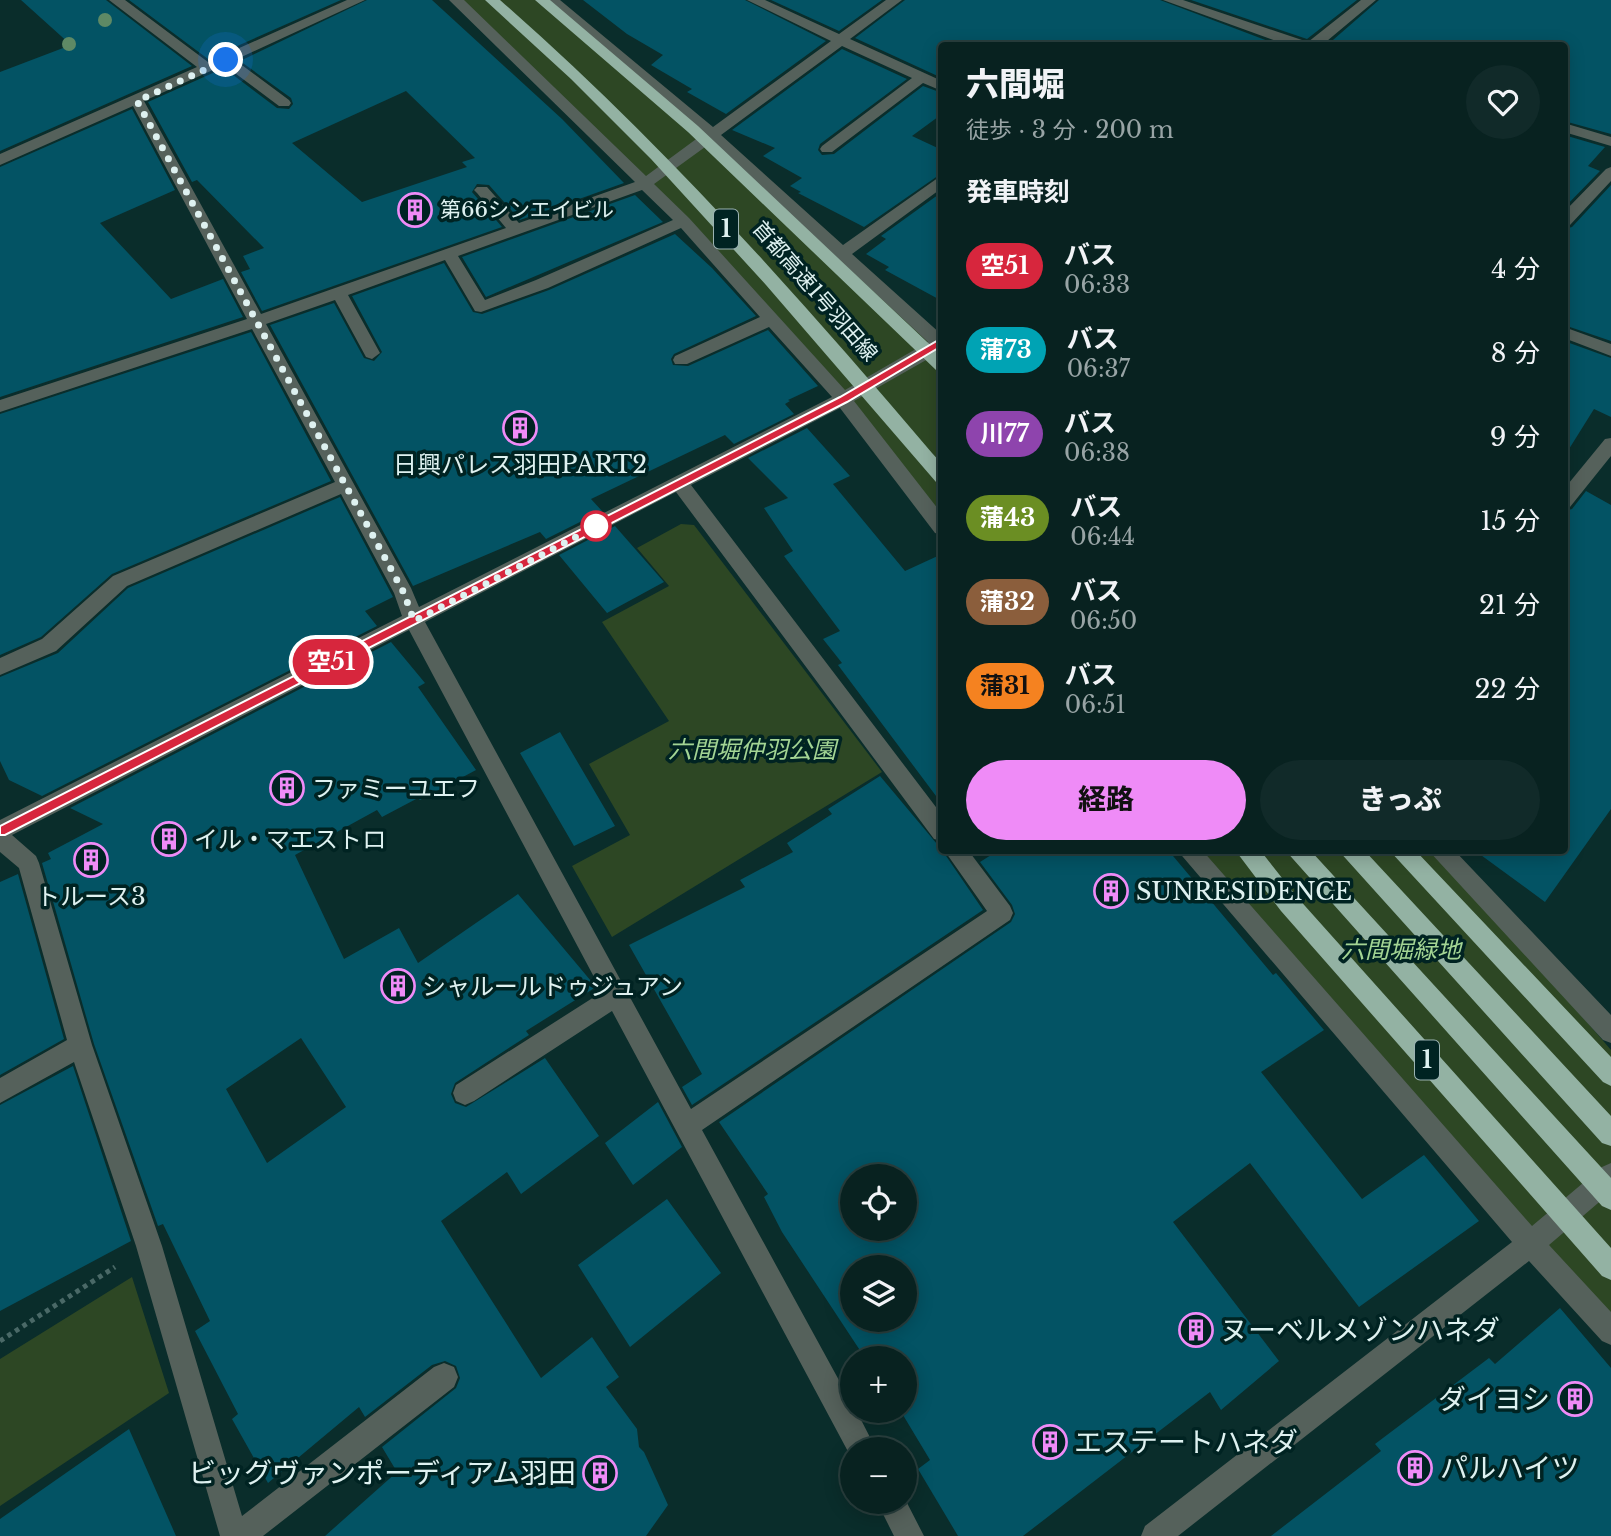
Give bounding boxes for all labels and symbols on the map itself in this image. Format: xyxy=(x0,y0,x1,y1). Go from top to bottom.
your location xyxy=(208,42,243,77)
building icon: 第66シンエイビル xyxy=(396,191,434,229)
place label: 第66シンエイビル xyxy=(440,197,614,223)
road number: 1 xyxy=(714,210,738,248)
street label: 首都高速1号羽田線 xyxy=(747,216,883,366)
building icon: 日興パレス羽田PART2 xyxy=(501,409,539,447)
place label: 日興パレス羽田PART2 xyxy=(393,450,647,479)
unlabelled marker xyxy=(581,511,611,541)
line badge: 空51 xyxy=(291,639,371,685)
park label: 六間堀仲羽公園 xyxy=(668,735,839,764)
building icon: ファミーユエフ xyxy=(268,769,306,807)
place label: ファミーユエフ xyxy=(312,774,480,803)
building icon: イル・マエストロ xyxy=(150,820,188,858)
place label: イル・マエストロ xyxy=(194,825,386,854)
building icon: トルース3 xyxy=(72,841,110,879)
building icon: SUNRESIDENCE xyxy=(1092,872,1130,910)
place label: SUNRESIDENCE xyxy=(1136,877,1352,906)
place label: トルース3 xyxy=(36,882,146,911)
park label: 六間堀緑地 xyxy=(1341,935,1464,964)
building icon: シャルールドゥジュアン xyxy=(379,967,417,1005)
place label: シャルールドゥジュアン xyxy=(422,972,683,1001)
road number: 1 xyxy=(1415,1040,1439,1079)
building icon: ヌーベルメゾンハネダ xyxy=(1177,1311,1215,1349)
place label: ヌーベルメゾンハネダ xyxy=(1220,1313,1500,1348)
building icon: ダイヨシ xyxy=(1556,1380,1594,1418)
place label: ダイヨシ xyxy=(1438,1382,1550,1417)
building icon: エステートハネダ xyxy=(1031,1423,1069,1461)
place label: エステートハネダ xyxy=(1074,1425,1298,1460)
building icon: パルハイツ xyxy=(1396,1449,1434,1487)
place label: パルハイツ xyxy=(1440,1451,1579,1486)
building icon: ビッグヴァンポーディアム羽田 xyxy=(581,1454,619,1492)
place label: ビッグヴァンポーディアム羽田 xyxy=(188,1456,576,1491)

